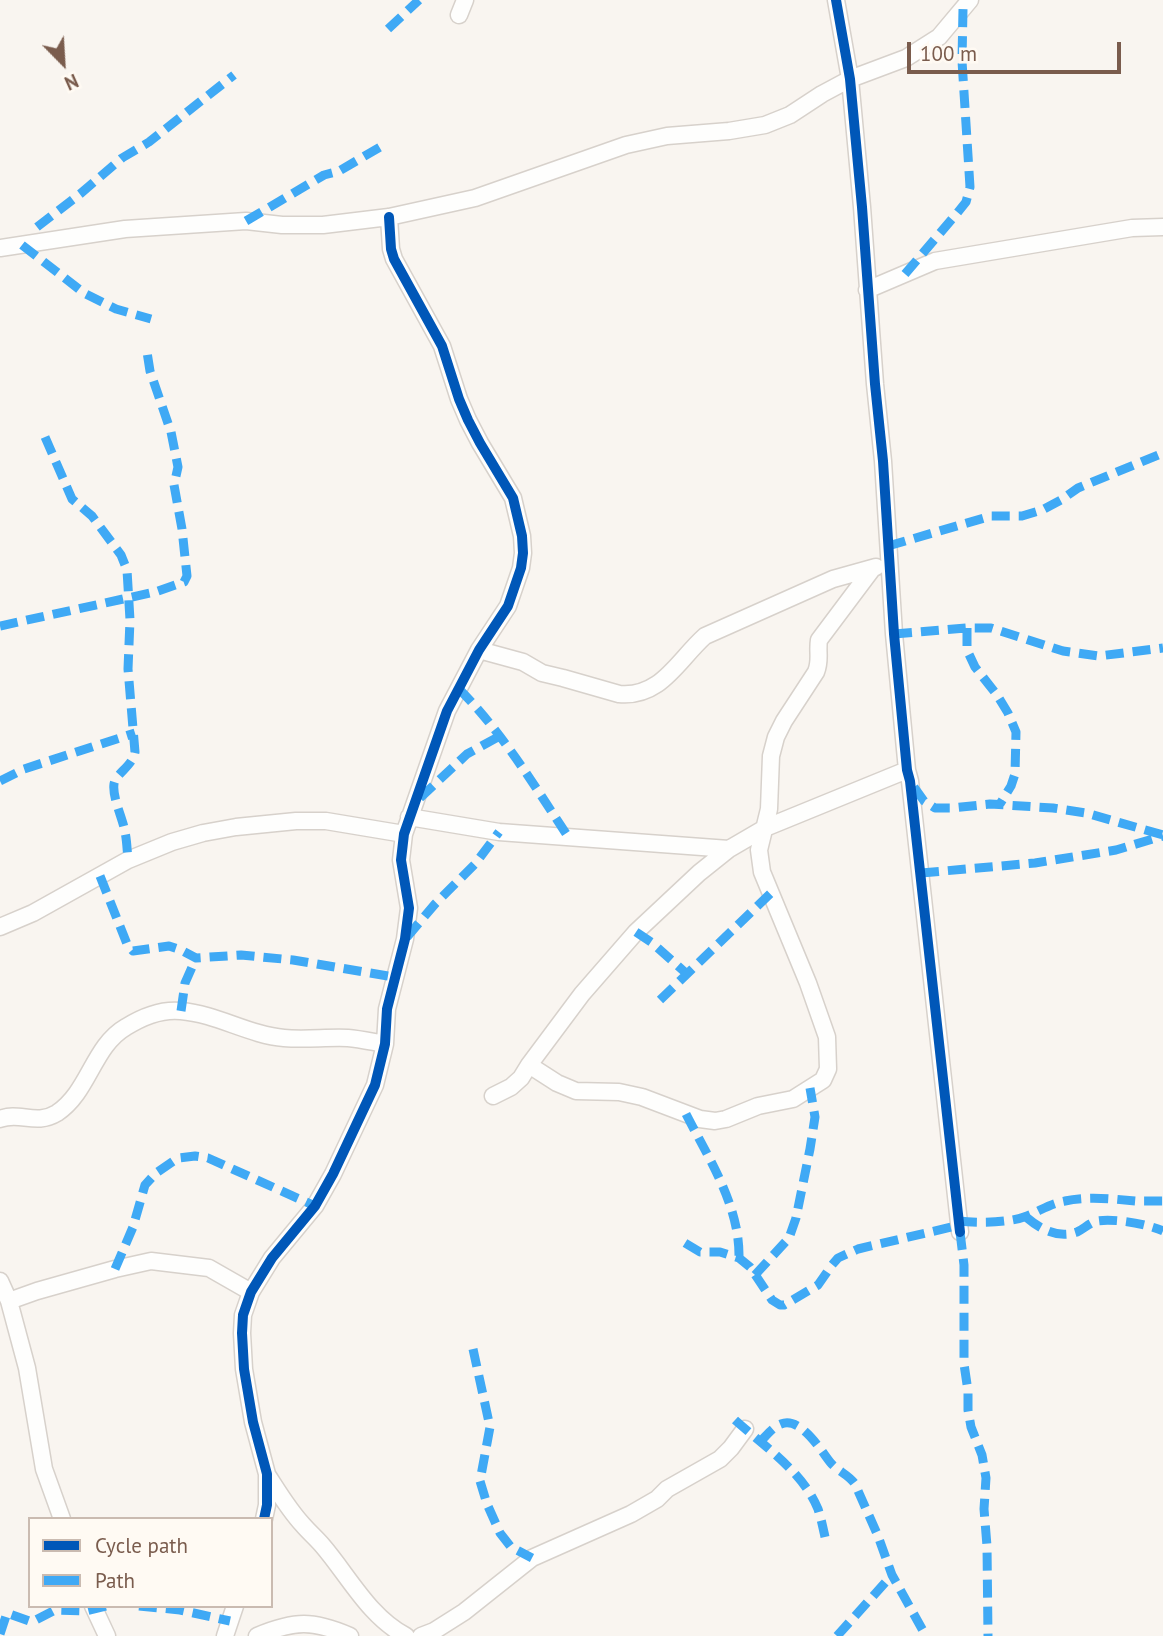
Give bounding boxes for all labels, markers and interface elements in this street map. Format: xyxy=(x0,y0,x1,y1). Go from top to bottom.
north arrow xyxy=(28,28,98,98)
scale bar xyxy=(911,28,1124,72)
text: 100 m xyxy=(920,40,977,67)
text: N xyxy=(61,69,82,96)
legend xyxy=(28,1517,273,1608)
text: Cycle path xyxy=(95,1532,188,1559)
text: Path xyxy=(95,1567,135,1594)

